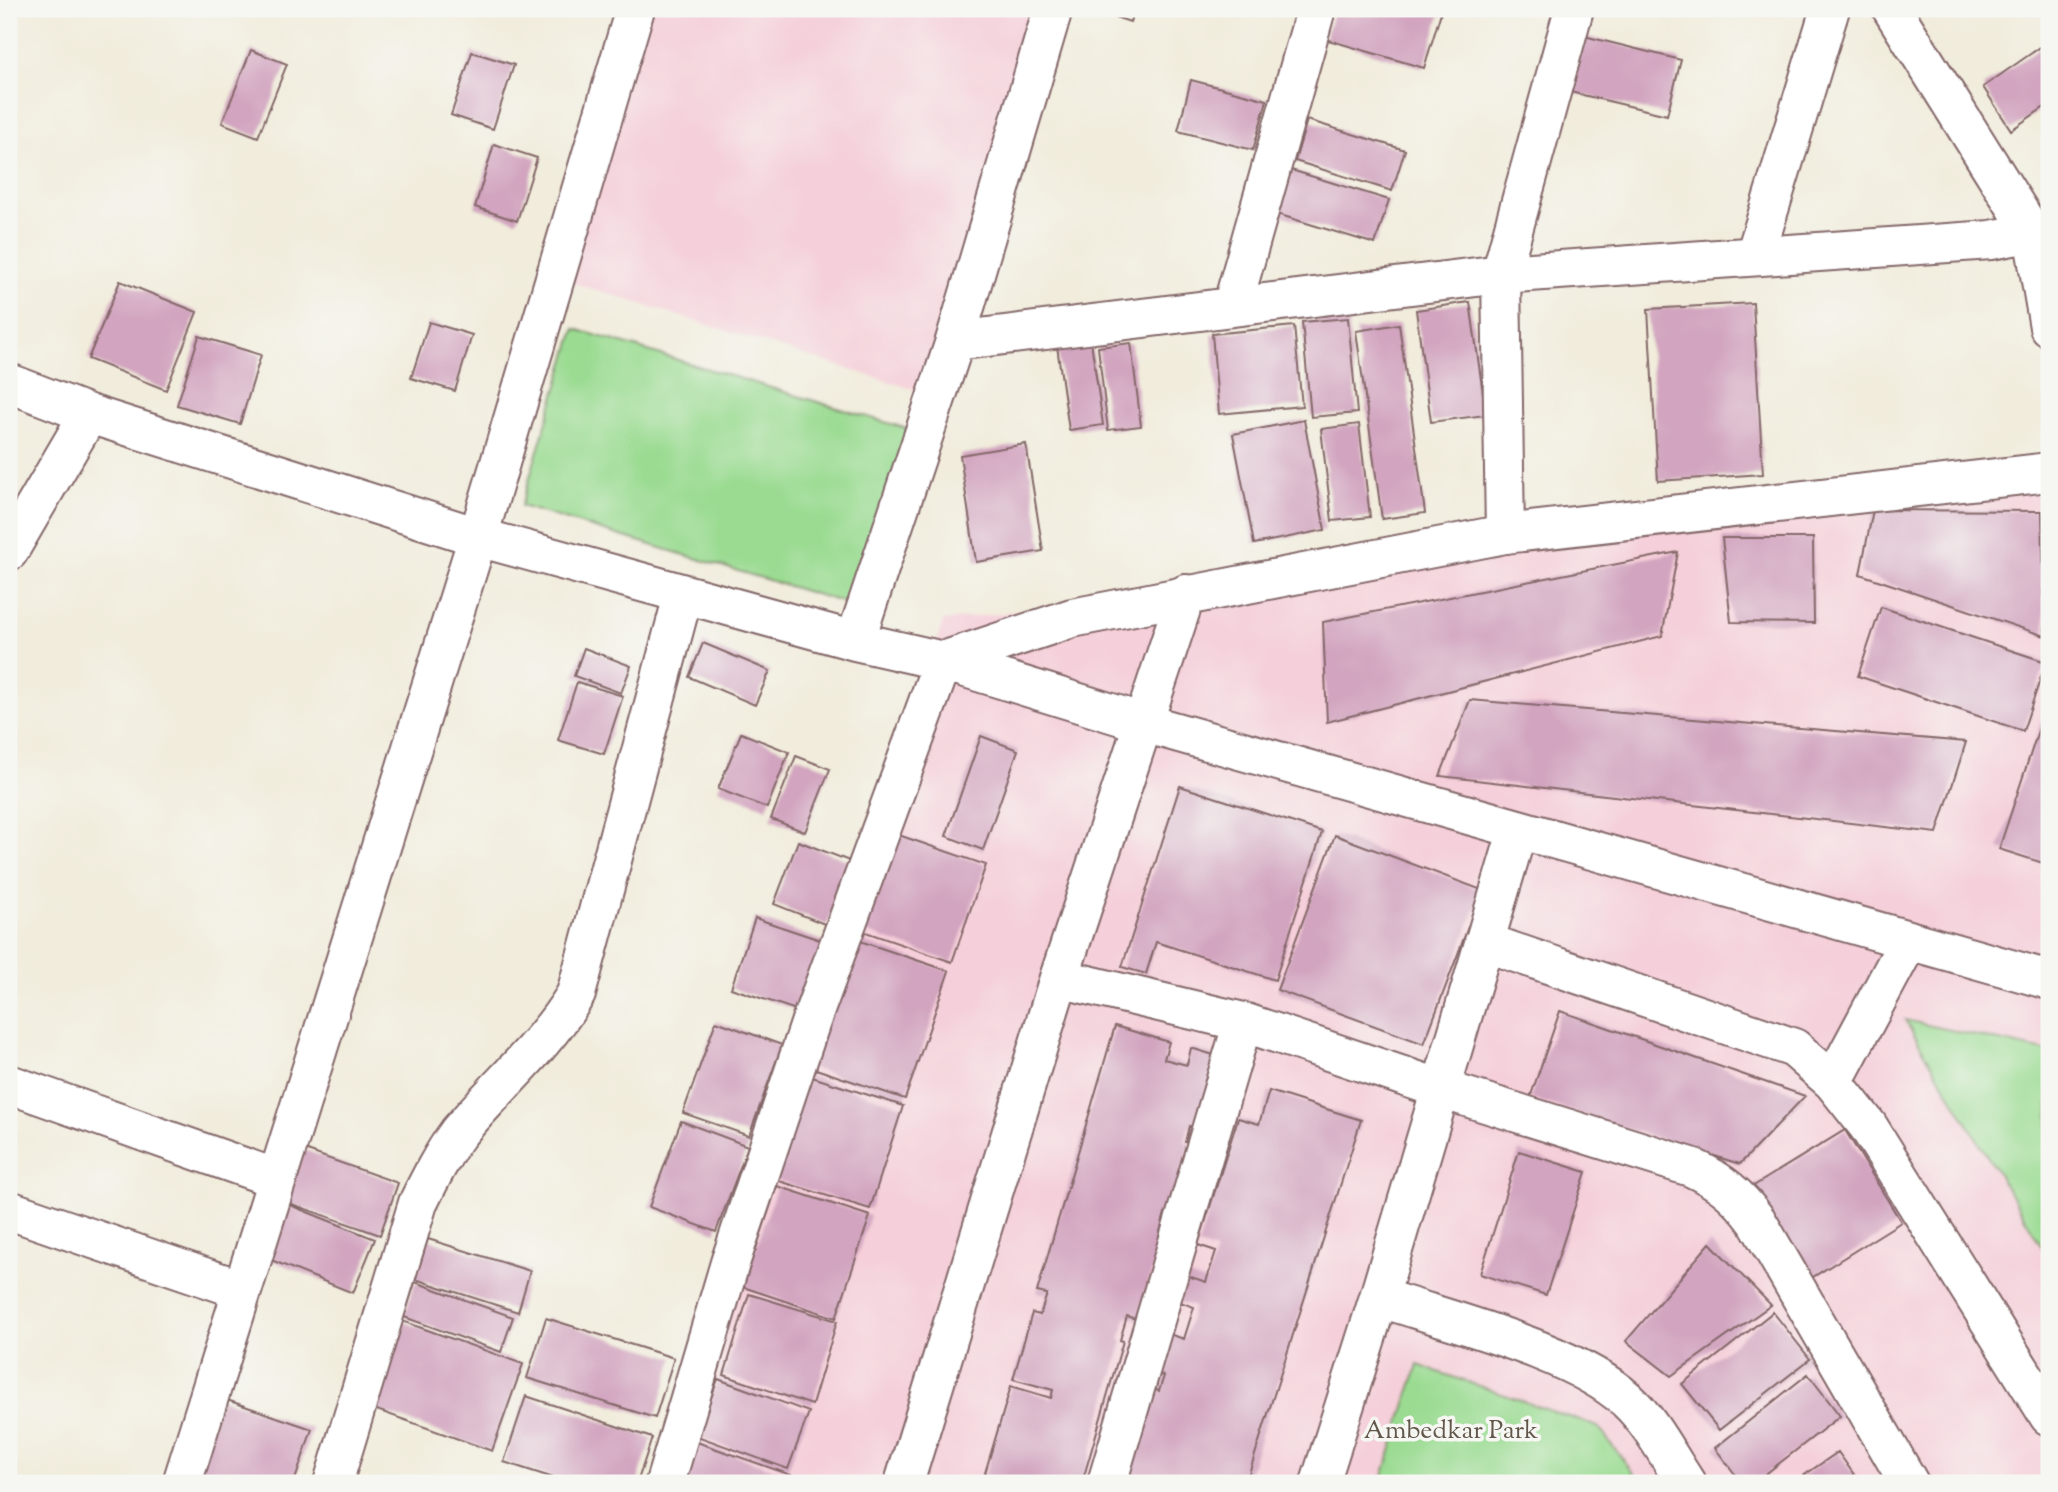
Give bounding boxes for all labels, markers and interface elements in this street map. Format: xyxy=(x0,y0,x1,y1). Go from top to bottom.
park label: Ambedkar Park xyxy=(1364,1413,1538,1450)

